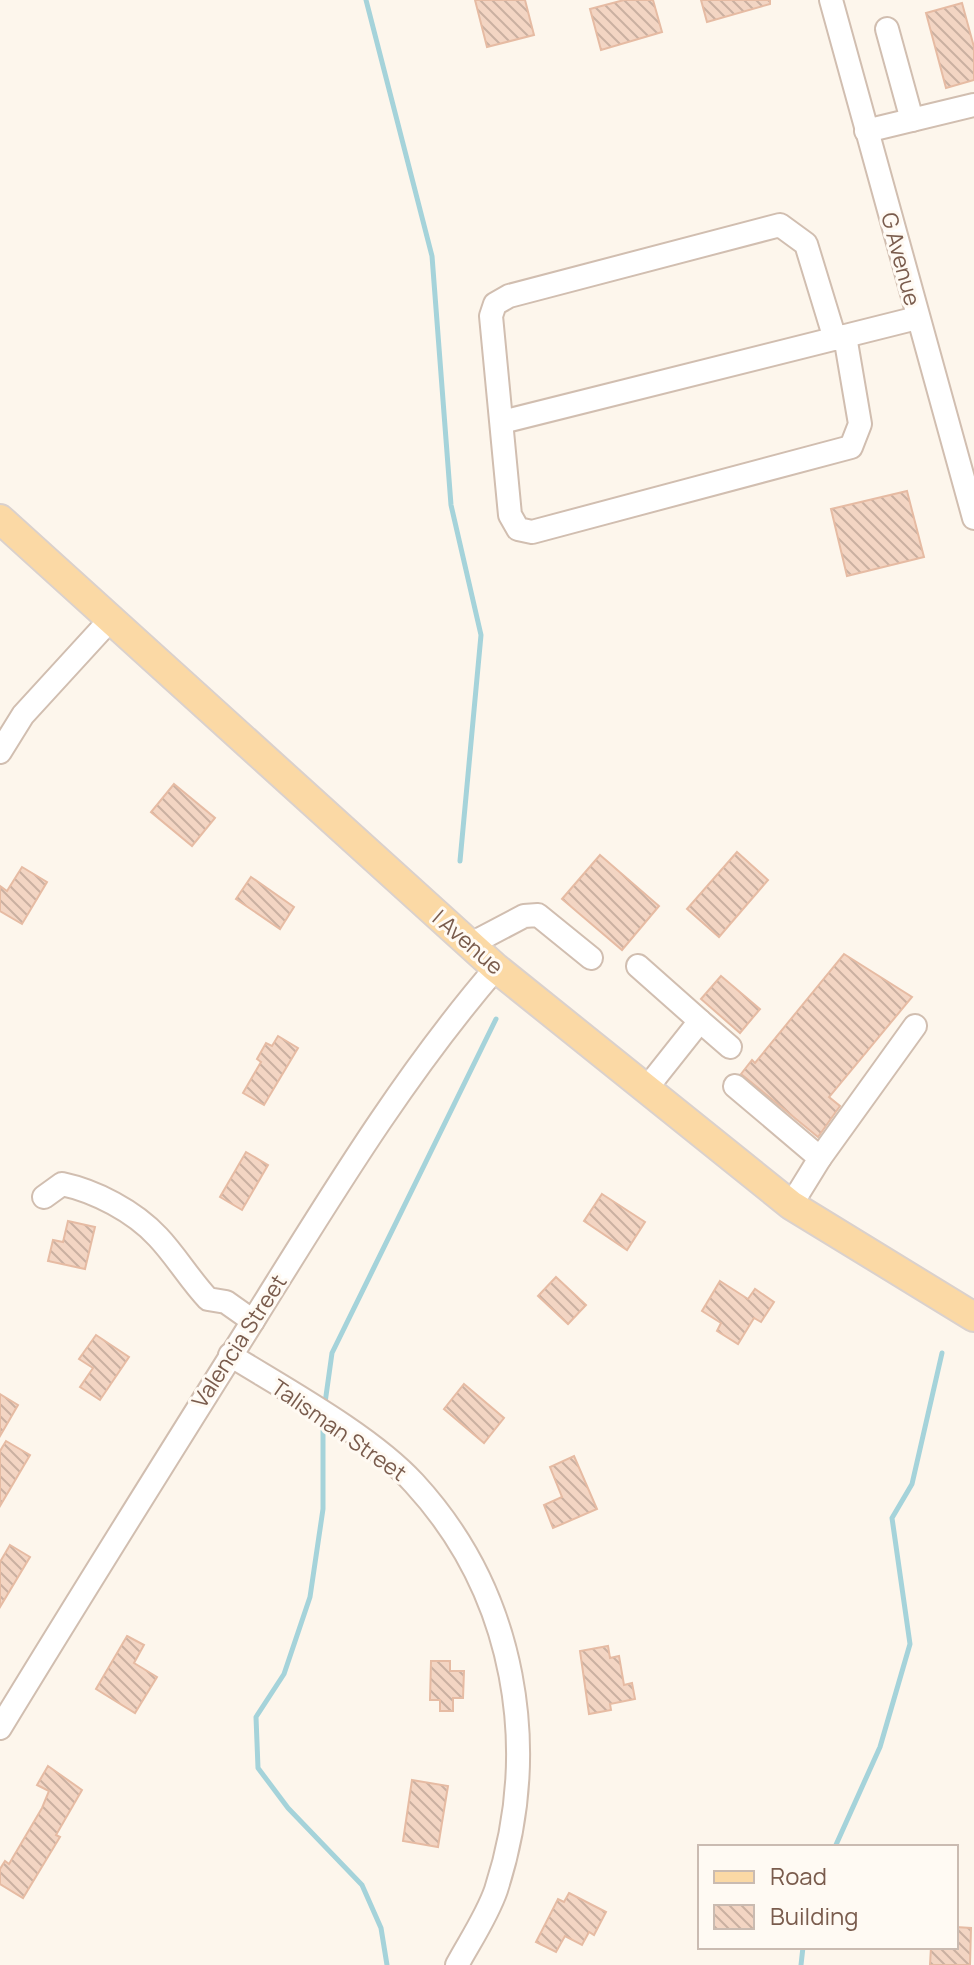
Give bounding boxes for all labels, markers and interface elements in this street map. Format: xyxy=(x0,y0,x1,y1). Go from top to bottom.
street label: G Avenue xyxy=(874,209,928,309)
street label: I Avenue xyxy=(426,903,510,981)
street label: Valencia Street xyxy=(185,1268,293,1413)
street label: Talisman Street xyxy=(265,1372,413,1488)
legend xyxy=(698,1845,958,1949)
text: Road xyxy=(770,1859,827,1892)
text: Building xyxy=(770,1899,858,1932)

